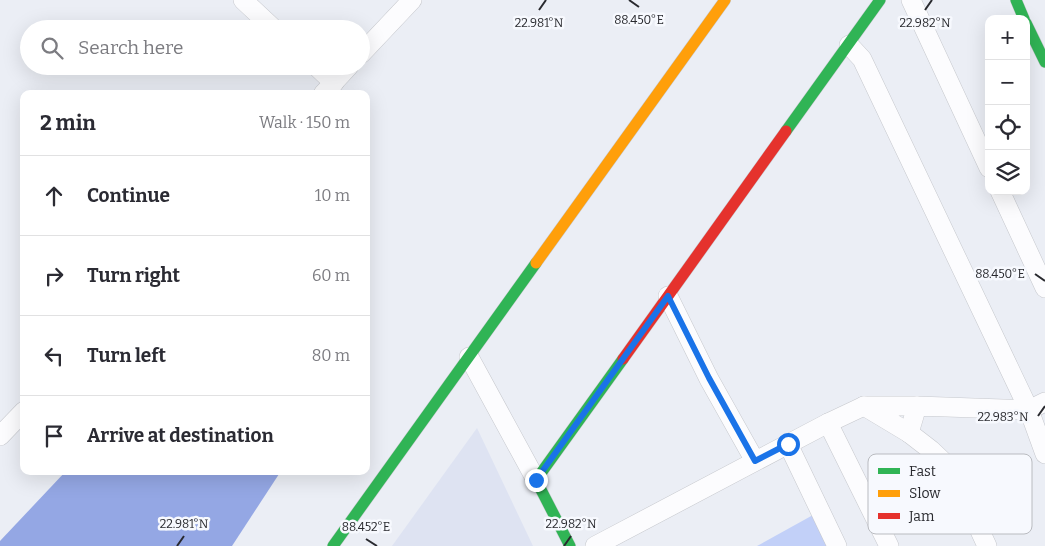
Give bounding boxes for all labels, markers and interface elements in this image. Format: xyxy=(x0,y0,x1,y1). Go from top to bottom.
text: 88.450°E xyxy=(614,13,664,27)
map controls xyxy=(985,15,1030,195)
button: + xyxy=(985,15,1030,60)
text: 22.981°N xyxy=(515,16,564,30)
text: 22.982°N xyxy=(900,16,951,30)
search box xyxy=(20,20,370,75)
icon: search xyxy=(38,34,66,62)
text: Search here xyxy=(78,36,183,59)
button: − xyxy=(985,60,1030,105)
button: locate xyxy=(985,105,1030,150)
text: 2 min xyxy=(40,110,96,136)
text: Walk · 150 m xyxy=(259,113,350,132)
button: layers xyxy=(985,150,1030,195)
icon: ahead xyxy=(40,182,68,210)
text: Continue xyxy=(87,184,170,207)
text: 10 m xyxy=(315,186,350,205)
icon: right xyxy=(40,262,68,290)
text: Turn right xyxy=(87,264,180,287)
text: 60 m xyxy=(312,266,350,285)
text: 88.450°E xyxy=(975,267,1025,281)
icon: left xyxy=(40,342,68,370)
text: Turn left xyxy=(87,344,166,367)
text: 80 m xyxy=(312,346,350,365)
text: 22.983°N xyxy=(977,410,1029,424)
icon: arrive xyxy=(40,422,68,450)
text: Arrive at destination xyxy=(87,424,274,447)
route start xyxy=(777,433,800,456)
legend xyxy=(868,454,1032,534)
text: Fast xyxy=(909,463,936,480)
route end xyxy=(525,469,548,492)
text: Slow xyxy=(909,485,941,502)
text: Jam xyxy=(908,508,935,525)
text: 22.981°N xyxy=(160,517,209,531)
text: 22.982°N xyxy=(546,517,597,531)
text: 88.452°E xyxy=(342,520,390,534)

